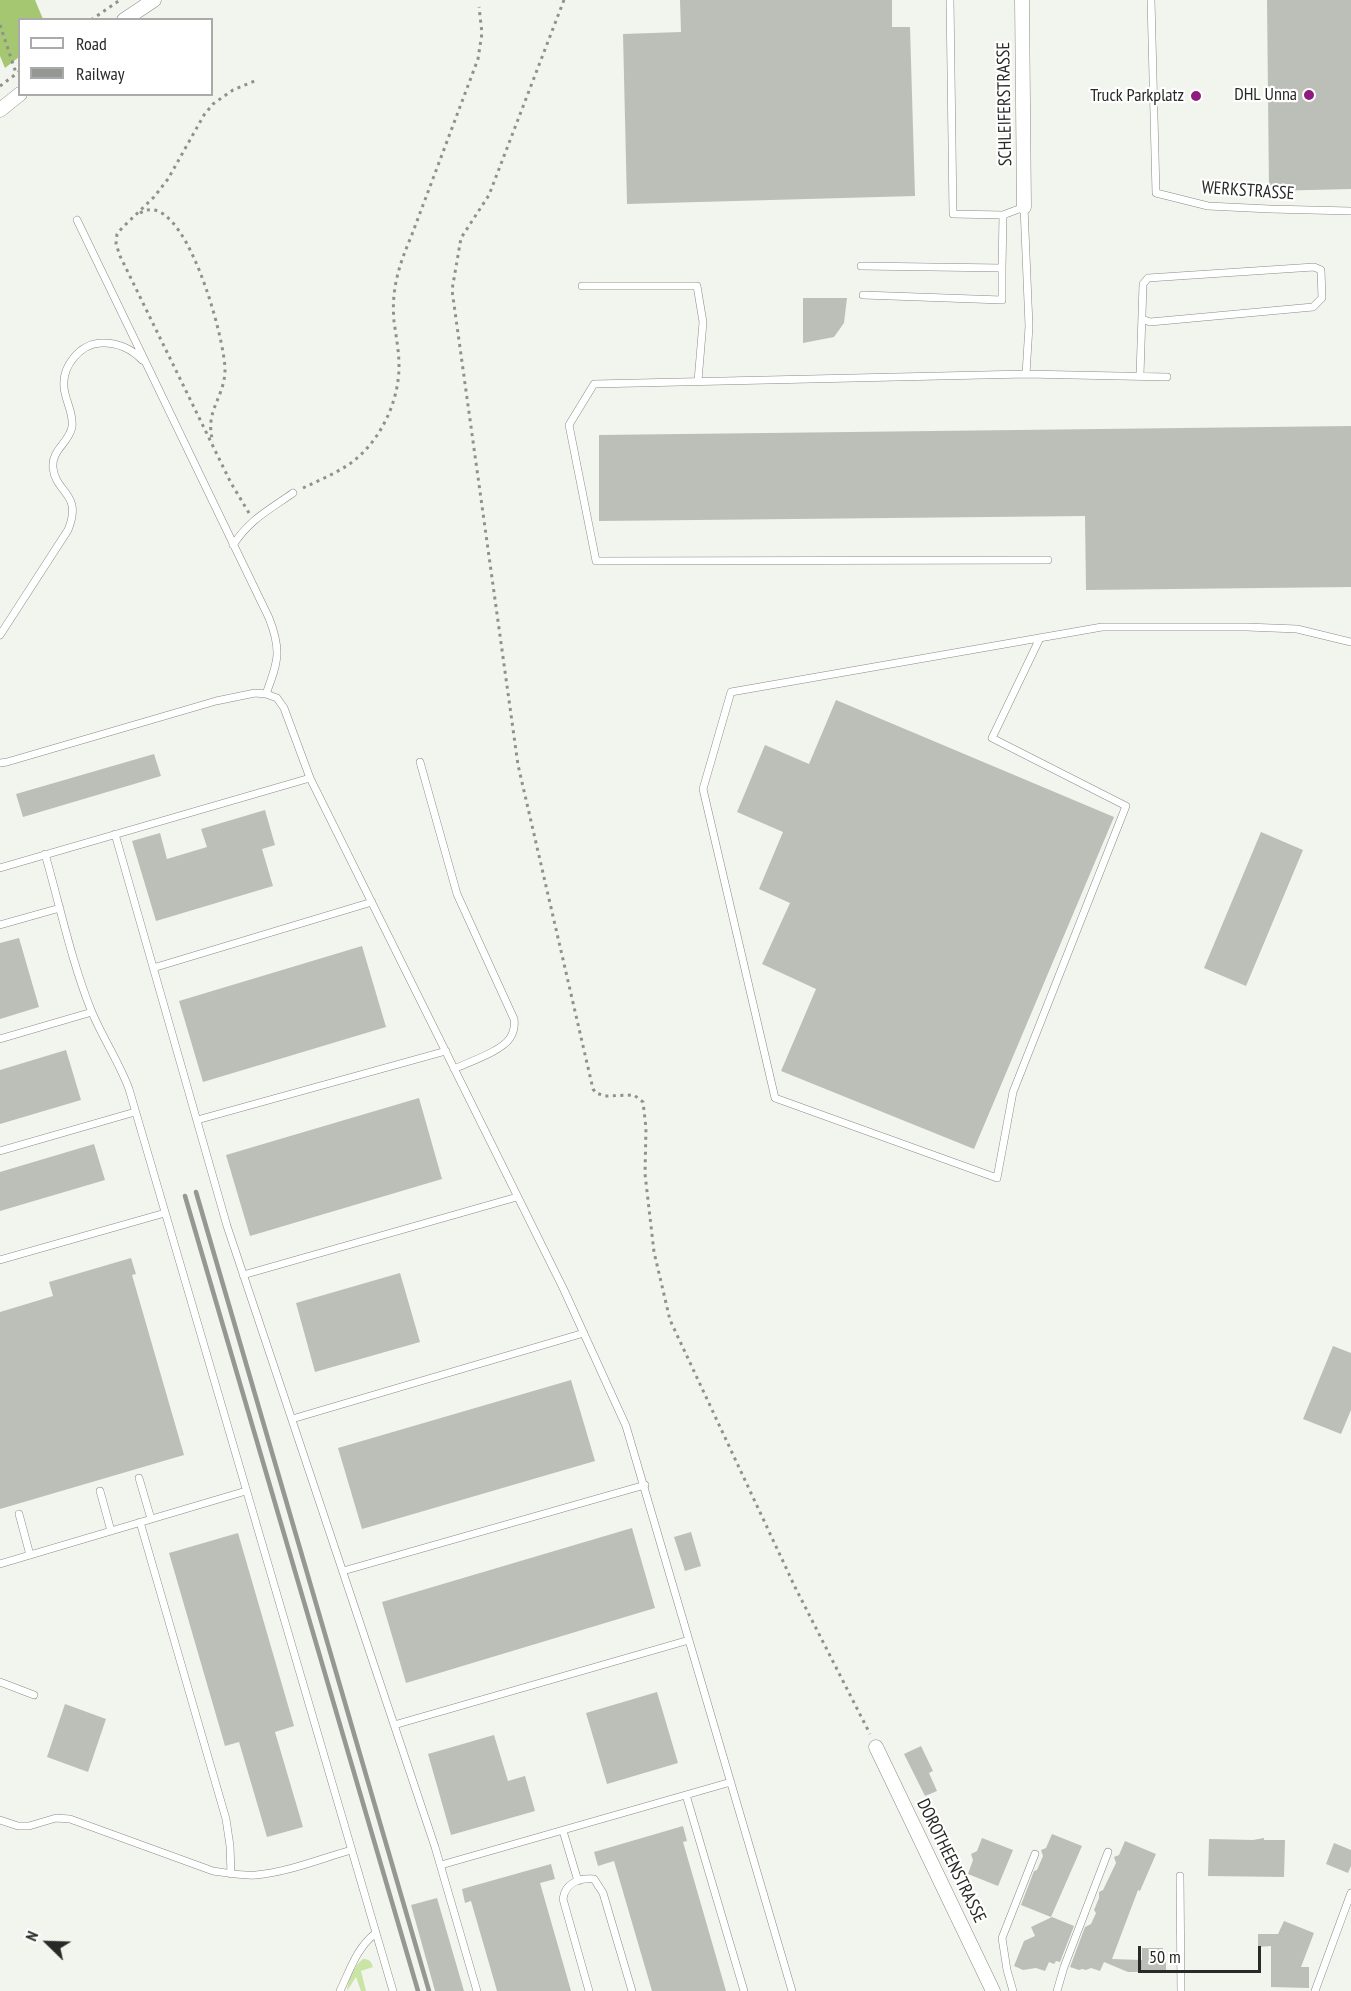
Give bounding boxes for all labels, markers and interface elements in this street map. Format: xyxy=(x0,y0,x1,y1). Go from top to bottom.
legend xyxy=(18,18,213,96)
text: Road xyxy=(76,32,107,55)
street label: SCHLEIFERSTRASSE xyxy=(993,42,1017,166)
text: Railway xyxy=(76,62,125,85)
place label: DHL Unna xyxy=(1234,84,1297,106)
place label: Truck Parkplatz xyxy=(1090,85,1184,107)
marker: DHL Unna xyxy=(1302,88,1316,102)
marker: Truck Parkplatz xyxy=(1189,89,1203,103)
street label: WERKSTRASSE xyxy=(1201,177,1295,205)
street label: DOROTHEENSTRASSE xyxy=(912,1796,990,1926)
north arrow xyxy=(18,1913,78,1973)
text: N xyxy=(21,1928,42,1944)
scale bar xyxy=(1141,1934,1264,1972)
text: 50 m xyxy=(1149,1945,1181,1968)

